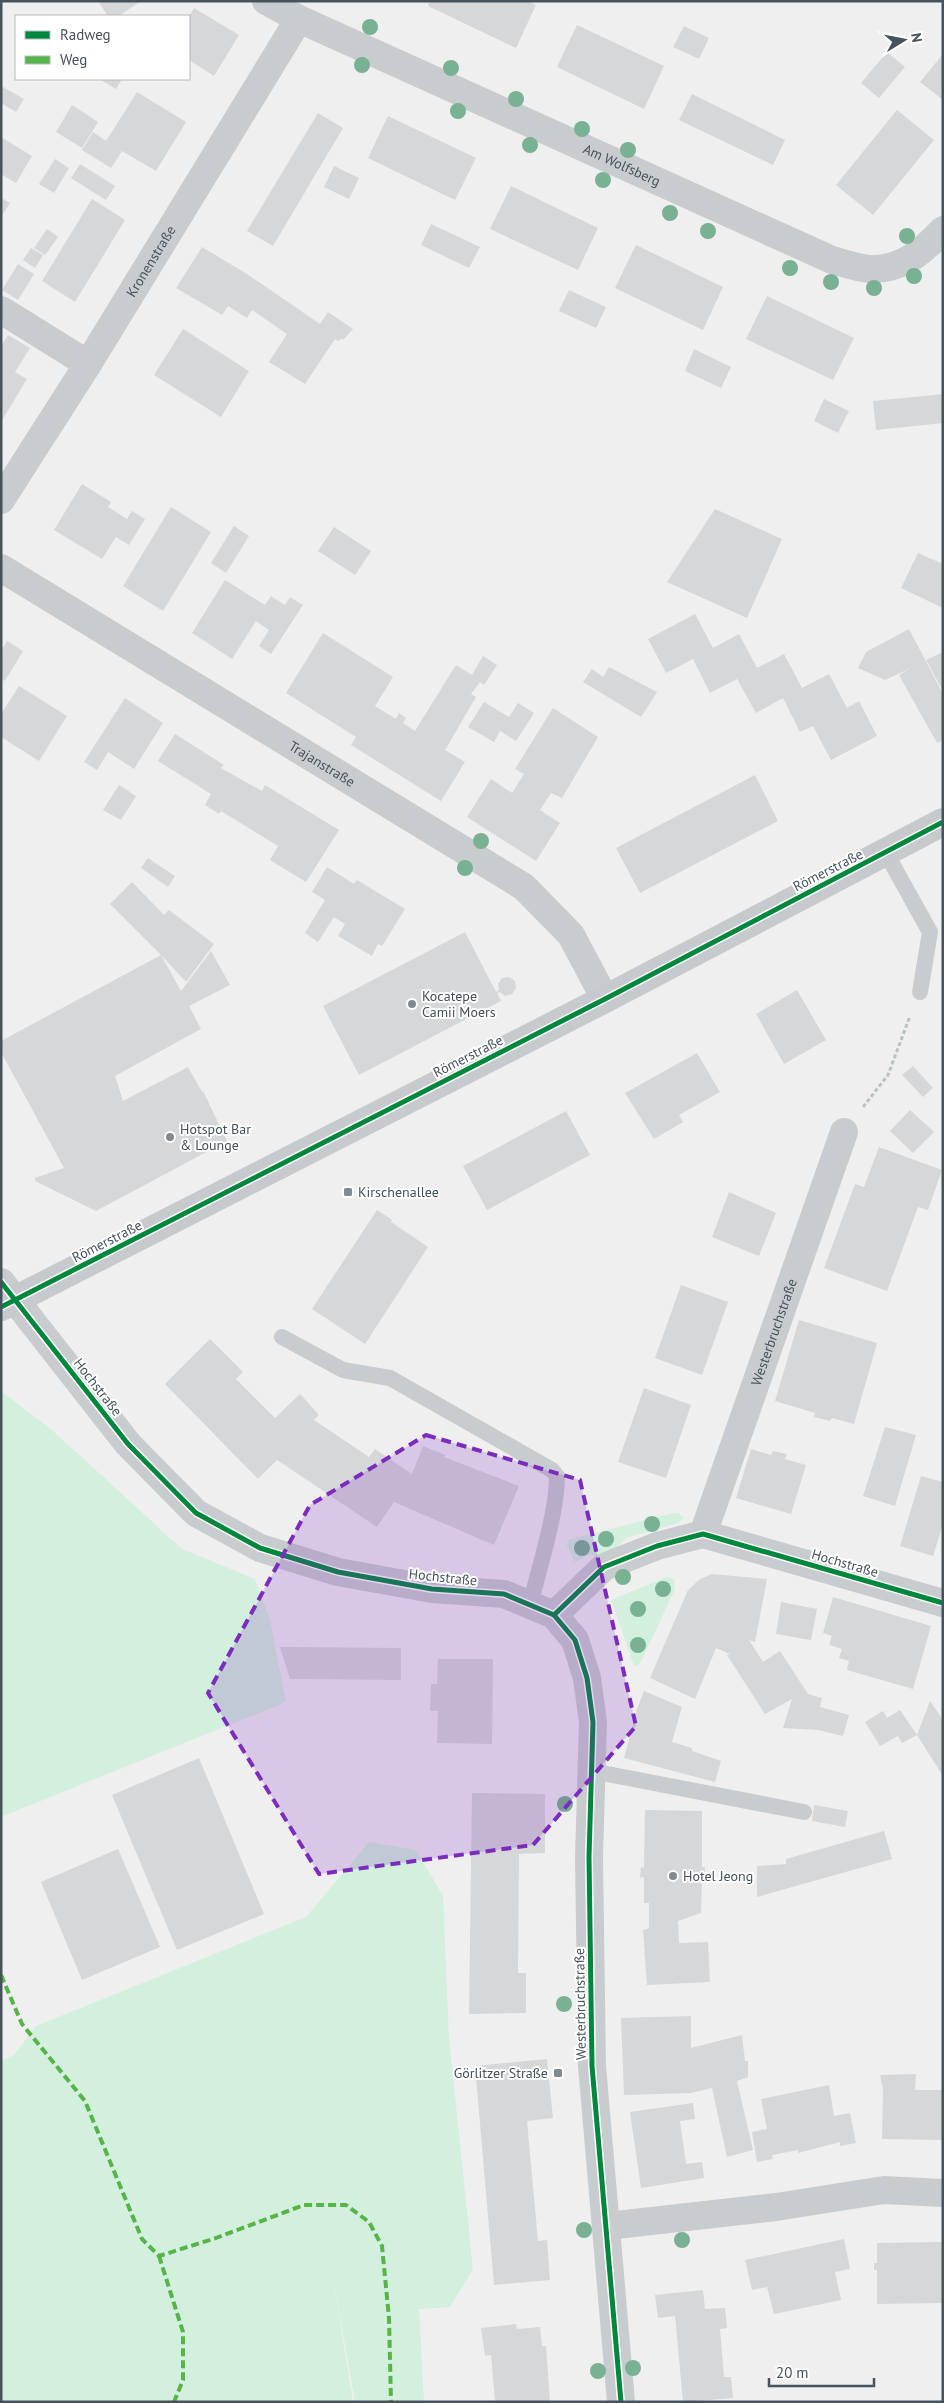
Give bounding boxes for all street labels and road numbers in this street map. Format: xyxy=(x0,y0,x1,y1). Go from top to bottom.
street label: Am Wolfsberg xyxy=(580,140,663,190)
street label: Kronenstraße xyxy=(122,222,180,300)
street label: Trajanstraße xyxy=(286,737,358,791)
street label: Römerstraße xyxy=(790,845,866,895)
street label: Römerstraße xyxy=(430,1031,506,1081)
street label: Römerstraße xyxy=(69,1216,145,1266)
street label: Westerbruchstraße xyxy=(747,1276,801,1388)
street label: Hochstraße xyxy=(70,1354,126,1420)
street label: Hochstraße xyxy=(810,1545,880,1581)
street label: Hochstraße xyxy=(408,1564,478,1590)
street label: Westerbruchstraße xyxy=(570,1948,590,2060)

